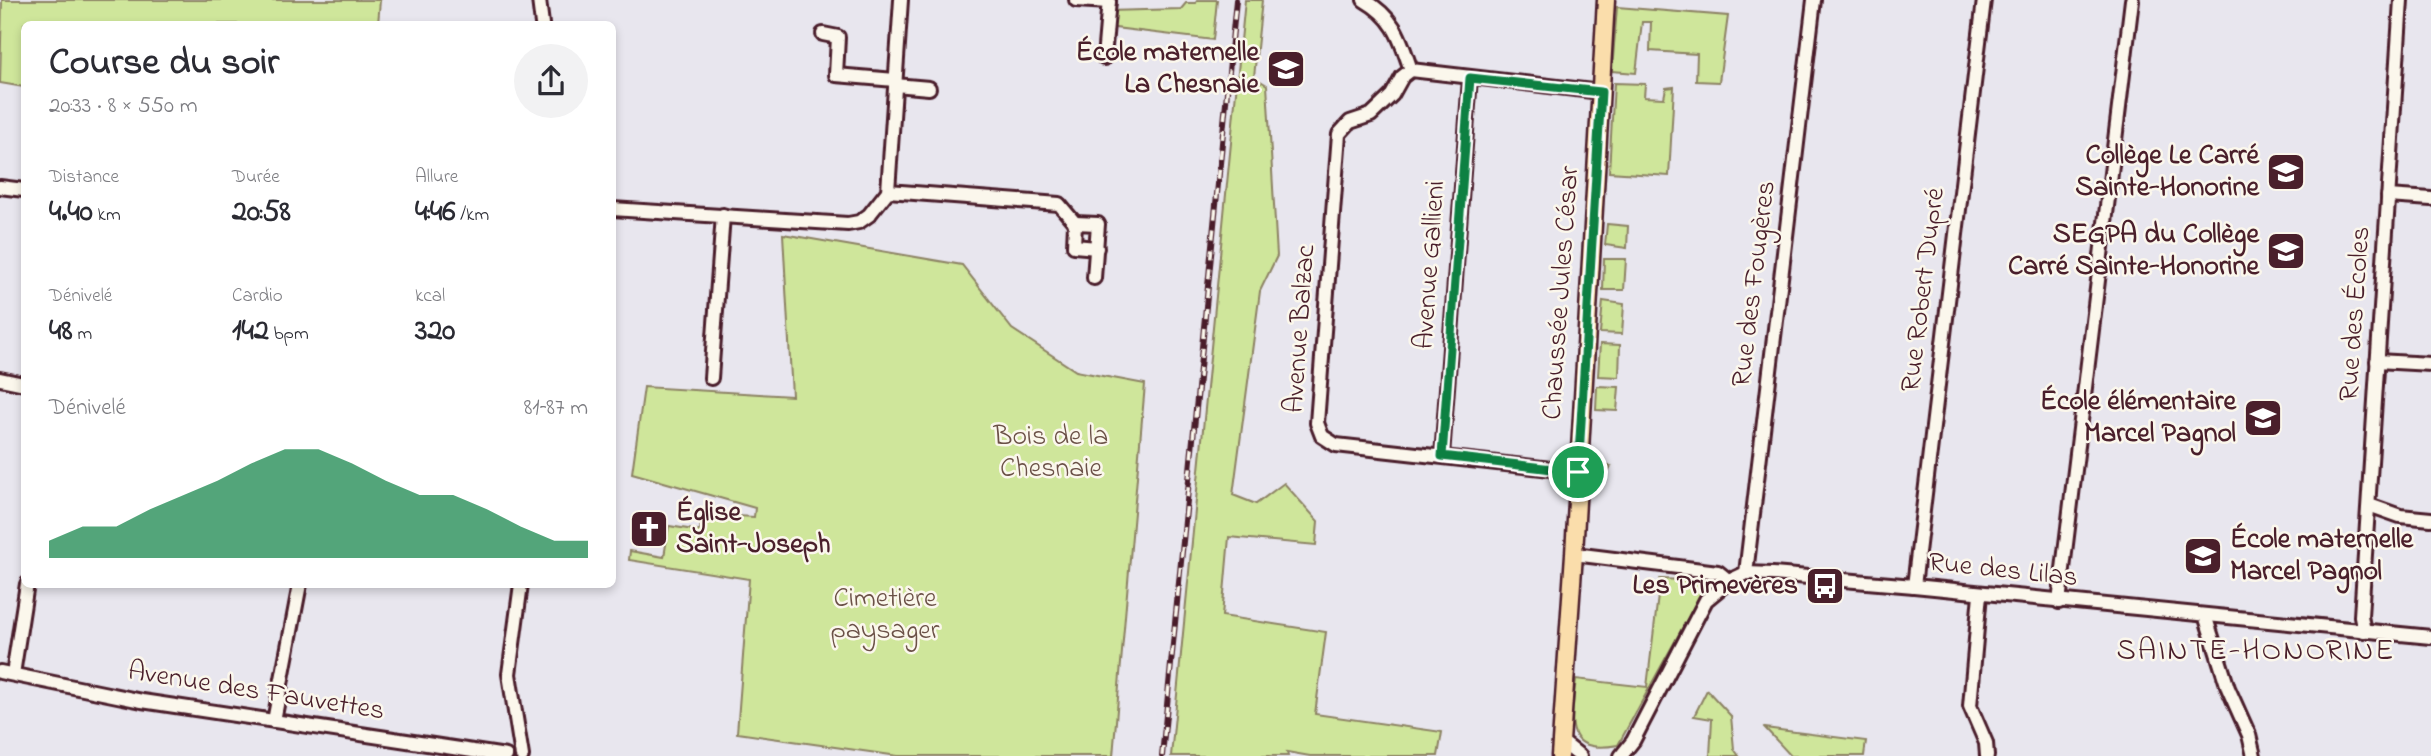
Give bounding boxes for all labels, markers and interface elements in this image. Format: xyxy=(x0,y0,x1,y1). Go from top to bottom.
place label: École maternelle La Chesnaie xyxy=(1076,33,1260,106)
text: Course du soir xyxy=(49,36,279,92)
button: share xyxy=(514,44,588,118)
school or university icon: École maternelle La Chesnaie xyxy=(1265,48,1307,90)
text: 20:33 · 8 × 550 m xyxy=(49,90,198,123)
place label: Collège Le Carré Sainte-Honorine xyxy=(2075,136,2260,209)
school or university icon: Collège Le Carré Sainte-Honorine xyxy=(2265,151,2307,193)
text: Distance xyxy=(49,164,119,191)
text: Durée xyxy=(232,164,280,191)
text: Allure xyxy=(415,164,458,191)
street label: Chaussée Jules César xyxy=(1533,164,1591,421)
street label: Avenue Gallieni xyxy=(1405,179,1457,351)
street label: Rue des Fougères xyxy=(1722,179,1788,389)
street label: Rue Robert Dupré xyxy=(1891,185,1957,394)
text: 4.40 xyxy=(49,191,93,235)
text: 20:58 xyxy=(232,191,291,235)
text: 4:46 xyxy=(415,191,455,235)
text: km xyxy=(93,202,121,229)
text: /km xyxy=(455,202,489,229)
place label: SEGPA du Collège Carré Sainte-Honorine xyxy=(2008,215,2260,288)
street label: Rue des Écoles xyxy=(2329,225,2383,403)
school or university icon: SEGPA du Collège Carré Sainte-Honorine xyxy=(2265,230,2307,272)
street label: Avenue Balzac xyxy=(1275,243,1327,415)
text: Dénivelé xyxy=(49,283,112,310)
text: Cardio xyxy=(232,283,283,310)
text: kcal xyxy=(415,283,445,310)
text: 48 xyxy=(49,310,73,354)
text: 142 xyxy=(232,310,269,354)
text: 320 xyxy=(415,310,455,354)
text: m xyxy=(73,321,92,348)
text: bpm xyxy=(269,321,309,348)
place label: École élémentaire Marcel Pagnol xyxy=(2040,382,2237,456)
text: Dénivelé xyxy=(49,392,126,425)
text: 81–87 m xyxy=(524,392,588,425)
school or university icon: École élémentaire Marcel Pagnol xyxy=(2242,397,2284,439)
park label: Bois de la Chesnaie xyxy=(993,417,1108,490)
pin xyxy=(1548,442,1608,502)
icon: arrive xyxy=(1559,453,1597,491)
place label: Église Saint-Joseph xyxy=(676,493,831,566)
church icon: Église Saint-Joseph xyxy=(628,508,670,550)
place label: École maternelle Marcel Pagnol xyxy=(2230,520,2415,594)
school or university icon: École maternelle Marcel Pagnol xyxy=(2182,535,2224,577)
street label: Rue des Lilas xyxy=(1926,543,2080,599)
bus stop icon: Les Primevères xyxy=(1804,565,1846,607)
place label: Les Primevères xyxy=(1632,566,1798,607)
park label: Cimetière paysager xyxy=(830,579,940,652)
district label: SAINTE-HONORINE xyxy=(2116,630,2396,674)
street label: Avenue des Fauvettes xyxy=(125,651,387,733)

